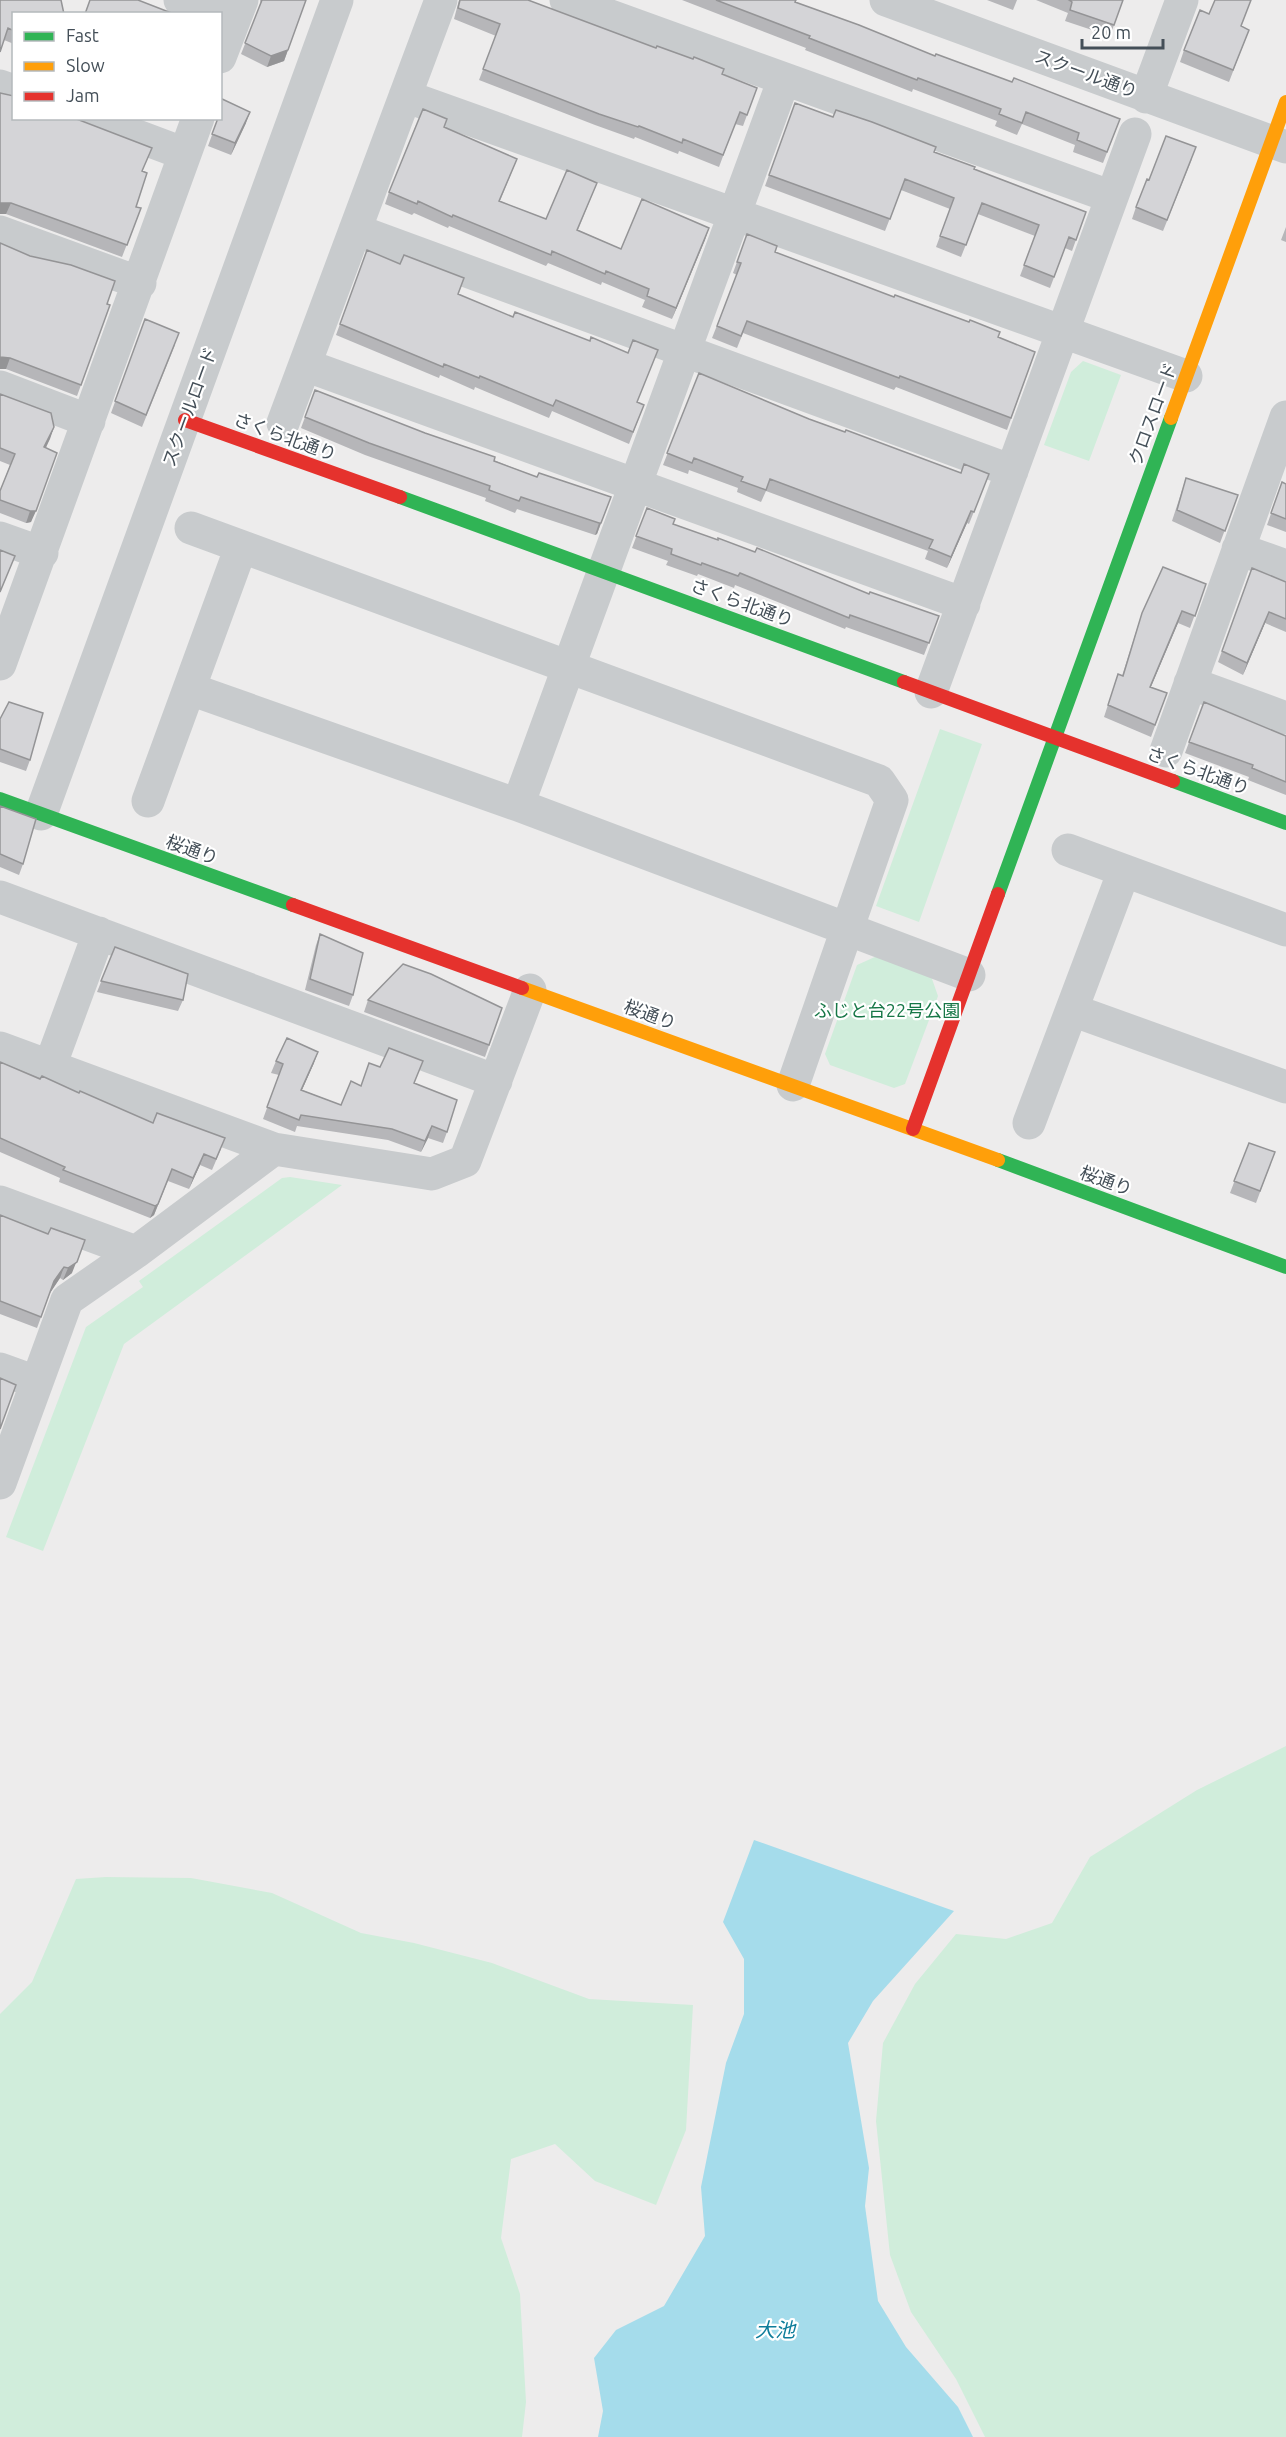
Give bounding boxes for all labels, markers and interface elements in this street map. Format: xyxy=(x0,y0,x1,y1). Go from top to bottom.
legend xyxy=(12,12,222,120)
scale bar xyxy=(1082,12,1163,50)
text: 20 m xyxy=(1091,22,1131,42)
text: Fast xyxy=(66,25,99,45)
street label: スクール通り xyxy=(1032,45,1141,101)
text: Slow xyxy=(66,55,105,75)
text: Jam xyxy=(66,85,100,105)
street label: スクールロード xyxy=(158,344,220,469)
street label: クロスロード xyxy=(1124,359,1180,468)
street label: さくら北通り xyxy=(231,408,340,464)
street label: さくら北通り xyxy=(688,574,797,630)
street label: さくら北通り xyxy=(1144,742,1253,798)
street label: 桜通り xyxy=(164,830,221,868)
street label: 桜通り xyxy=(622,995,679,1033)
park label: ふじと台22号公園 xyxy=(814,1000,960,1020)
street label: 桜通り xyxy=(1078,1161,1135,1199)
water label: 大池 xyxy=(755,2318,797,2341)

